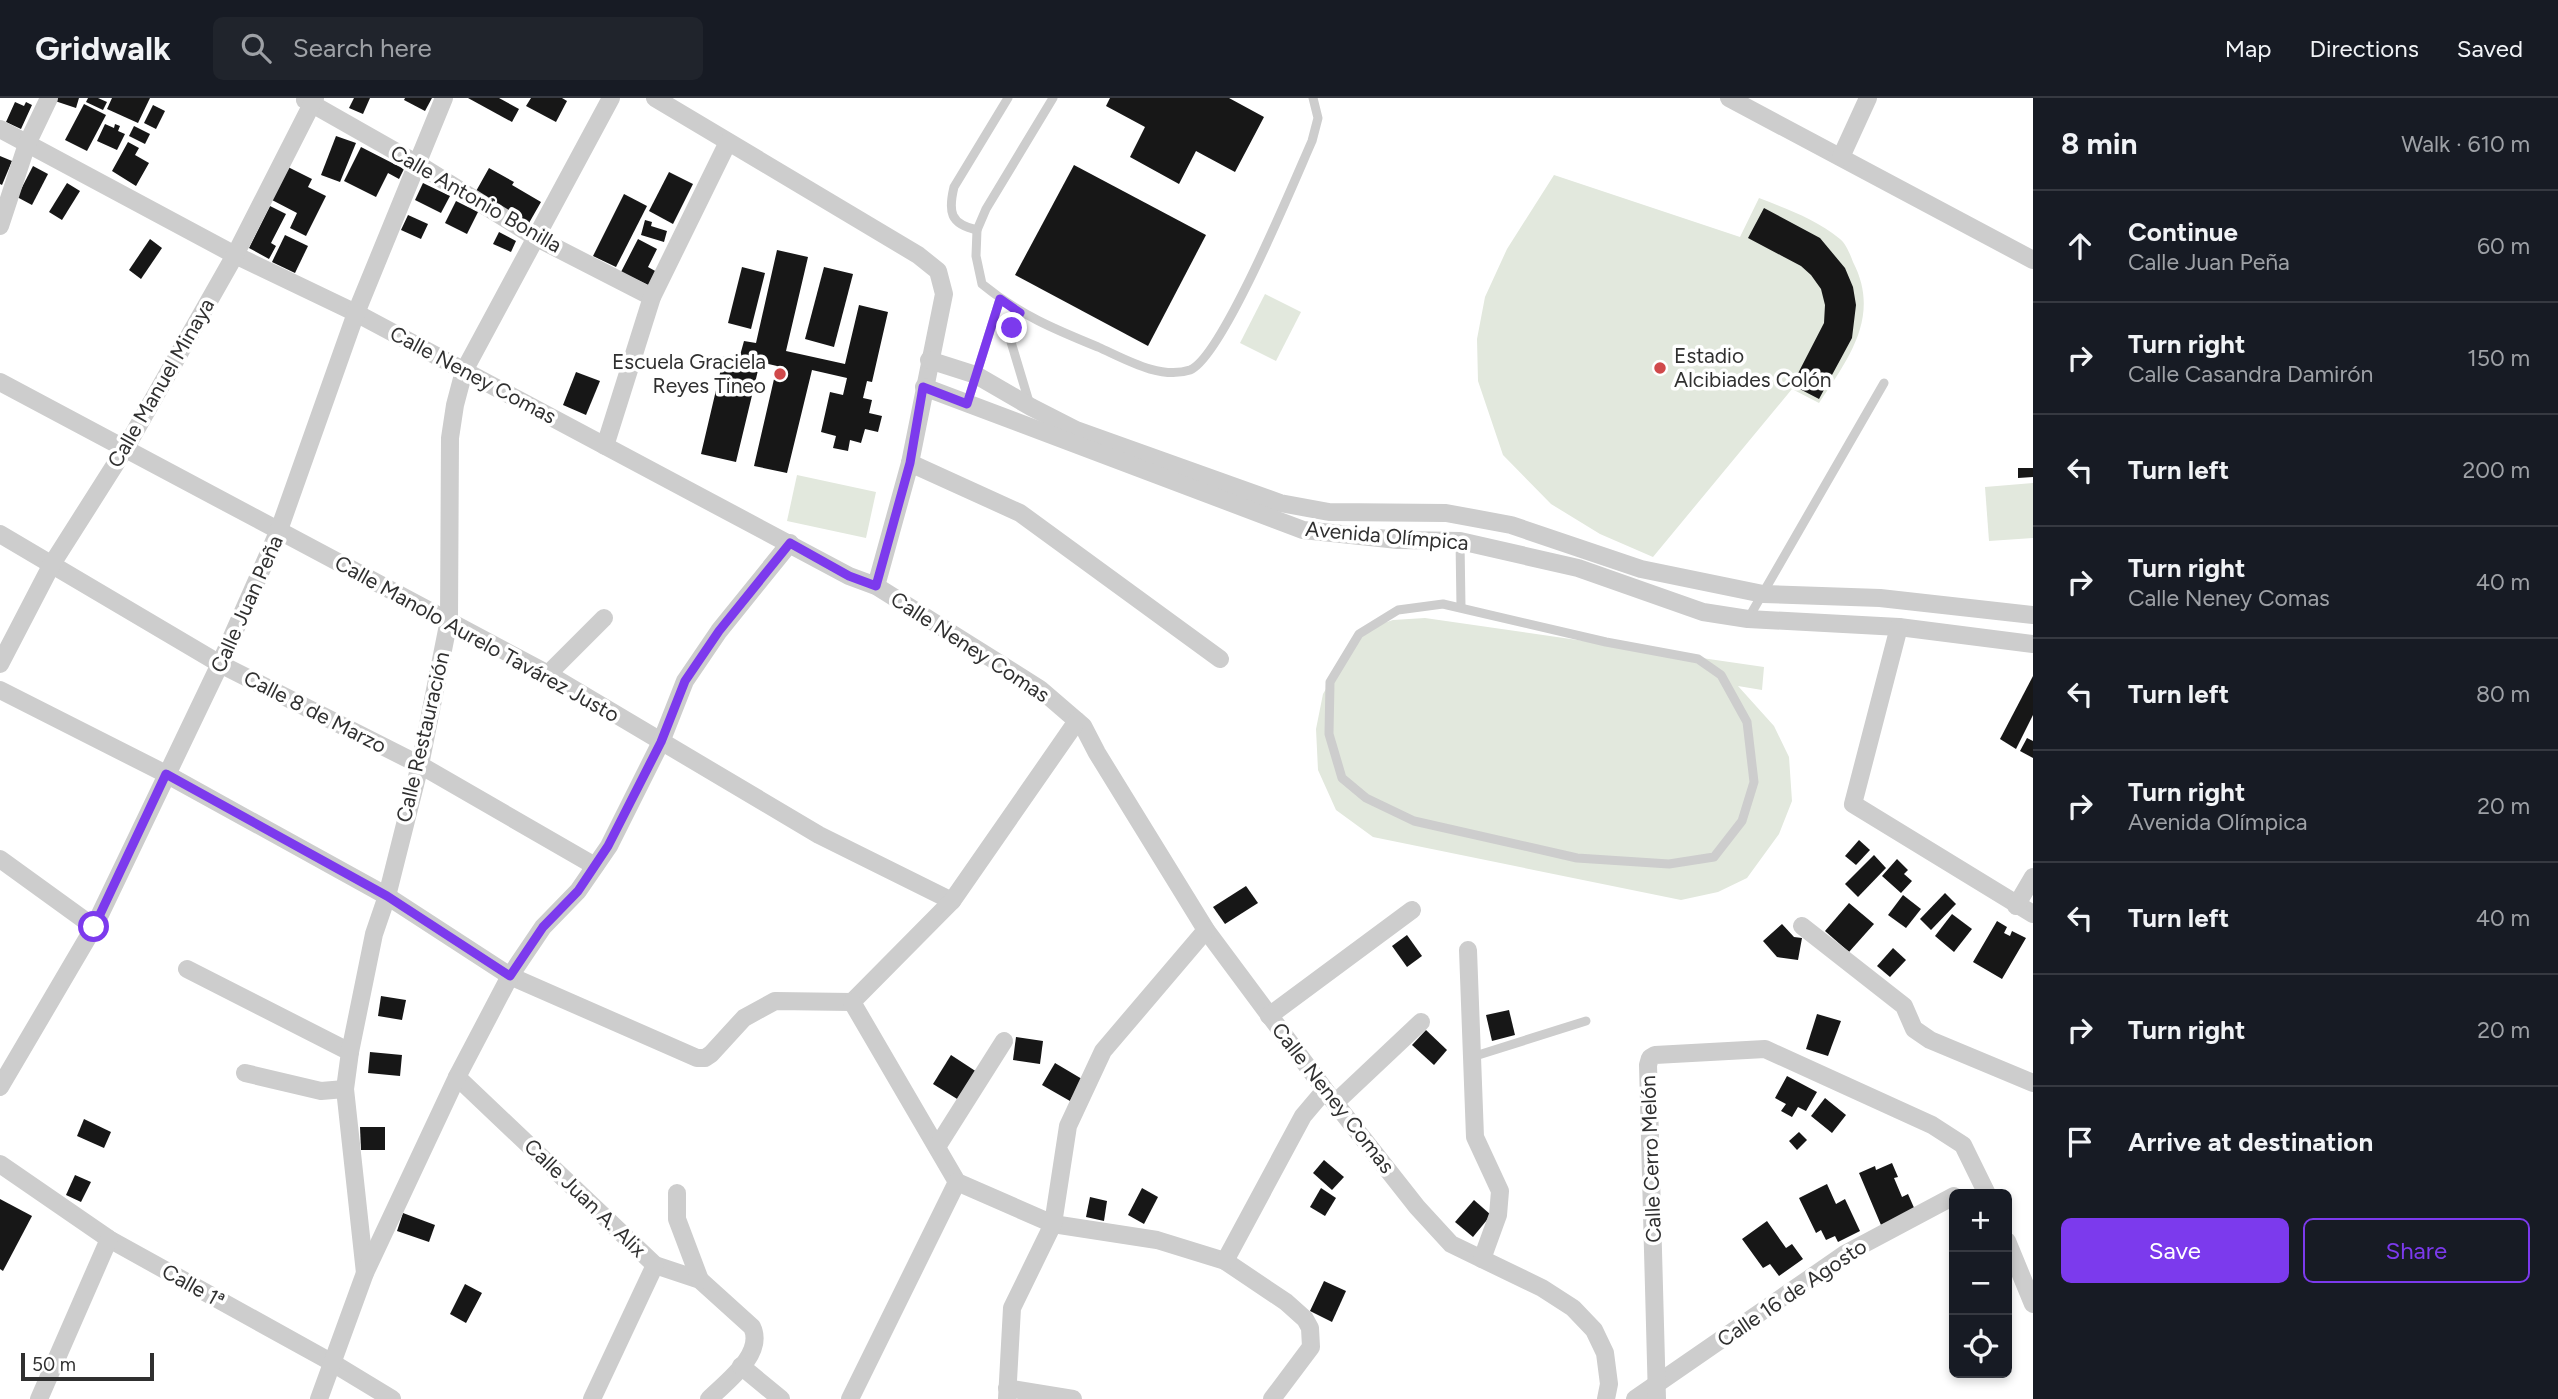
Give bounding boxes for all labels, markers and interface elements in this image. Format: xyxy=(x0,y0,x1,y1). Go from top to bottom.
search box xyxy=(213,17,703,80)
text: Gridwalk xyxy=(35,29,171,68)
icon: search xyxy=(237,29,275,67)
text: Search here xyxy=(293,32,432,64)
text: Map xyxy=(2225,34,2271,63)
text: Directions xyxy=(2309,34,2419,63)
text: Saved xyxy=(2457,34,2523,63)
text: 8 min xyxy=(2061,125,2138,162)
text: Walk · 610 m xyxy=(2401,130,2530,158)
street label: Calle Antonio Bonilla xyxy=(386,139,566,258)
text: Continue xyxy=(2128,216,2238,248)
icon: ahead xyxy=(2061,227,2099,265)
text: 60 m xyxy=(2477,232,2530,260)
text: Calle Juan Peña xyxy=(2128,248,2290,276)
street label: Calle Manuel Minaya xyxy=(102,294,219,472)
route end xyxy=(996,312,1027,343)
street label: Calle Neney Comas xyxy=(386,320,560,429)
text: Turn right xyxy=(2128,328,2245,360)
icon: right xyxy=(2061,339,2099,377)
place label: Estadio Alcibiades Colón xyxy=(1674,343,1832,392)
text: 150 m xyxy=(2467,344,2530,372)
place label: Escuela Graciela Reyes Tineo xyxy=(612,349,766,398)
marker: Estadio Alcibiades Colón xyxy=(1652,360,1668,376)
text: Calle Casandra Damirón xyxy=(2128,360,2373,388)
marker: Escuela Graciela Reyes Tineo xyxy=(772,366,788,382)
icon: left xyxy=(2061,451,2099,489)
text: Turn left xyxy=(2128,454,2229,486)
text: 200 m xyxy=(2462,456,2530,484)
street label: Avenida Olímpica xyxy=(1304,516,1470,555)
street label: Calle Juan Peña xyxy=(205,531,288,676)
street label: Calle Manolo Aurelo Tavárez Justo xyxy=(331,550,624,727)
text: Turn right xyxy=(2128,552,2245,584)
icon: right xyxy=(2061,563,2099,601)
text: 40 m xyxy=(2476,568,2530,596)
text: Calle Neney Comas xyxy=(2128,584,2330,612)
street label: Calle Neney Comas xyxy=(886,586,1054,707)
street label: Calle Restauración xyxy=(391,649,454,825)
street label: Calle 8 de Marzo xyxy=(240,665,391,758)
icon: left xyxy=(2061,675,2099,713)
text: Turn left xyxy=(2128,678,2229,710)
text: 80 m xyxy=(2476,680,2530,708)
text: Turn right xyxy=(2128,776,2245,808)
icon: right xyxy=(2061,787,2099,825)
text: 20 m xyxy=(2477,792,2530,820)
text: Avenida Olímpica xyxy=(2128,808,2308,836)
icon: left xyxy=(2061,899,2099,937)
text: Turn left xyxy=(2128,902,2229,934)
text: 40 m xyxy=(2476,904,2530,932)
route start xyxy=(78,911,109,942)
icon: right xyxy=(2061,1011,2099,1049)
text: Turn right xyxy=(2128,1014,2245,1046)
text: 20 m xyxy=(2477,1016,2530,1044)
street label: Calle Neney Comas xyxy=(1267,1017,1400,1178)
street label: Calle Cerro Melón xyxy=(1635,1075,1666,1243)
icon: arrive xyxy=(2061,1123,2099,1161)
text: Arrive at destination xyxy=(2128,1126,2373,1158)
street label: Calle Juan A. Alix xyxy=(519,1133,651,1262)
map controls xyxy=(1949,1189,2012,1378)
button: + xyxy=(1949,1189,2012,1252)
button: Save xyxy=(2061,1218,2289,1283)
button: Share xyxy=(2303,1218,2530,1283)
street label: Calle 16 de Agosto xyxy=(1712,1233,1871,1352)
button: − xyxy=(1949,1252,2012,1315)
street label: Calle 1ª xyxy=(158,1258,229,1313)
button: locate xyxy=(1949,1315,2012,1378)
scale bar xyxy=(21,1350,154,1382)
text: 50 m xyxy=(32,1353,76,1376)

